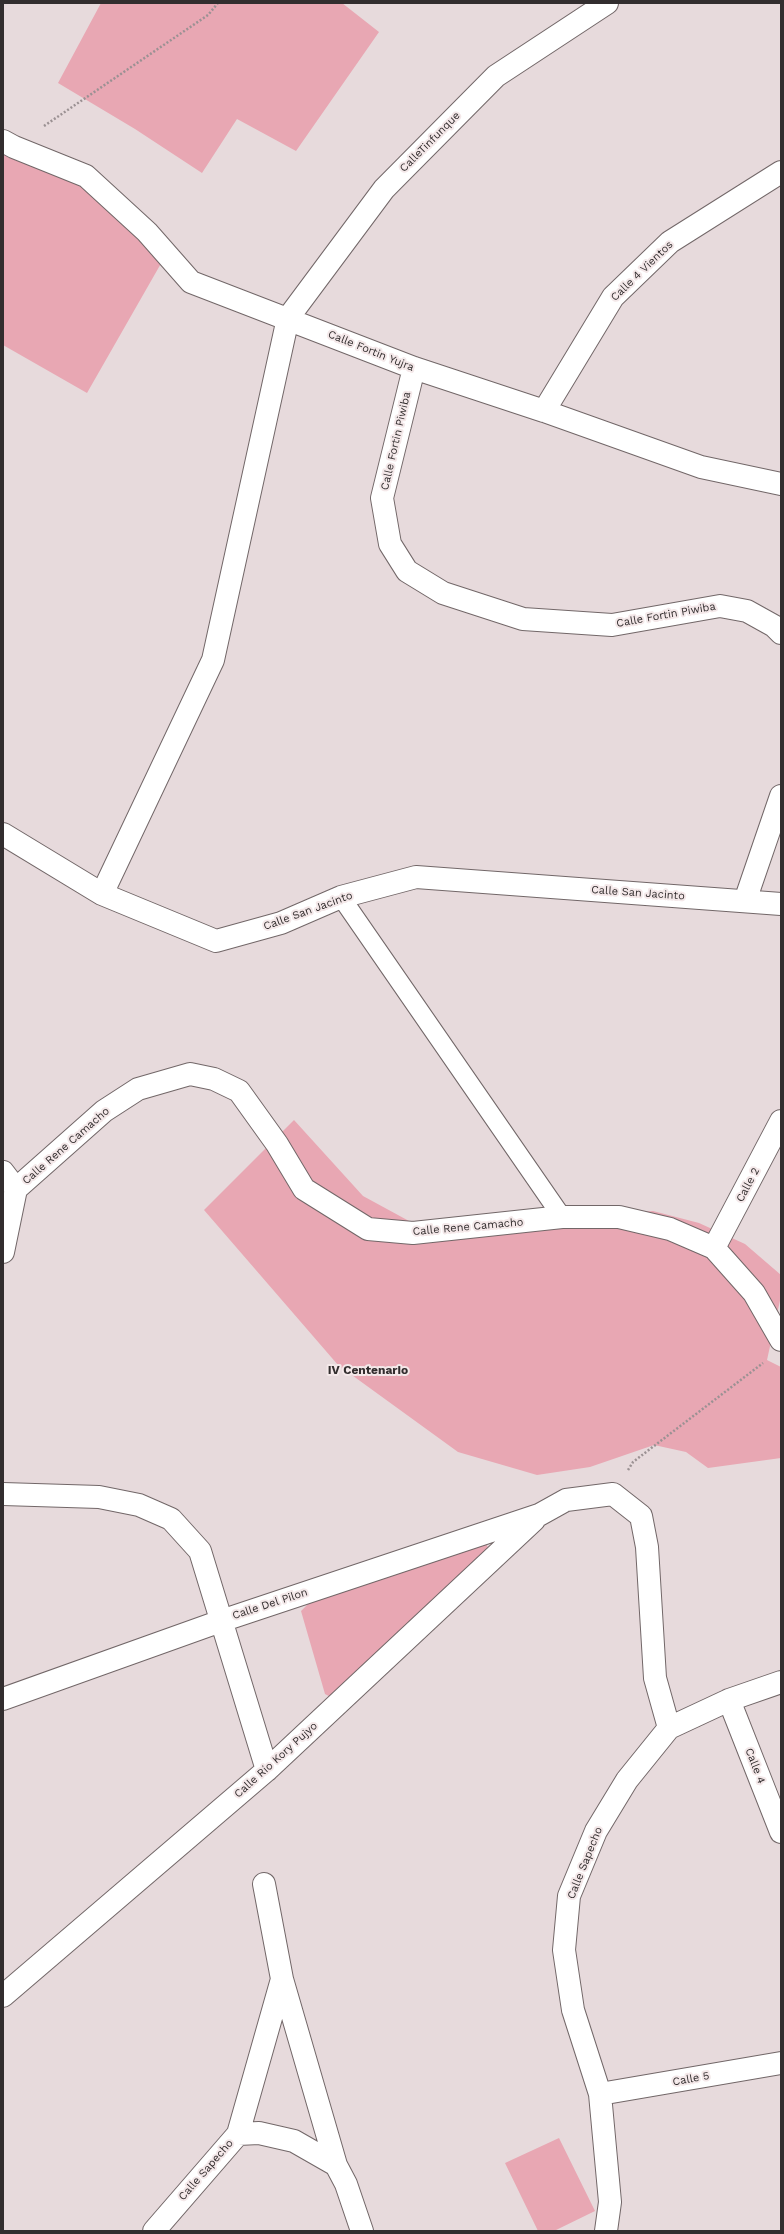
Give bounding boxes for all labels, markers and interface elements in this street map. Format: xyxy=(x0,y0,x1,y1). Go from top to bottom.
street label: CalleTinfunque xyxy=(397,109,463,175)
street label: Calle 4 Vientos xyxy=(608,238,676,304)
street label: Calle Fortin Yujra xyxy=(326,328,416,374)
street label: Calle Fortin Piwiba xyxy=(378,391,414,491)
street label: Calle Fortin Piwiba xyxy=(615,600,717,630)
street label: Calle San Jacinto xyxy=(591,883,685,903)
street label: Calle San Jacinto xyxy=(262,889,354,933)
street label: Calle Rene Camacho xyxy=(20,1105,112,1187)
street label: Calle 2 xyxy=(733,1166,763,1204)
street label: Calle Rene Camacho xyxy=(412,1216,524,1238)
district label: IV Centenario xyxy=(328,1363,408,1377)
street label: Calle Del Pilon xyxy=(231,1586,309,1622)
street label: Calle Río Kory Pujyo xyxy=(232,1719,320,1801)
street label: Calle 4 xyxy=(742,1746,768,1786)
street label: Calle Sapecho xyxy=(565,1825,605,1901)
street label: Calle 5 xyxy=(672,2069,710,2089)
street label: Calle Sapecho xyxy=(176,2137,236,2203)

